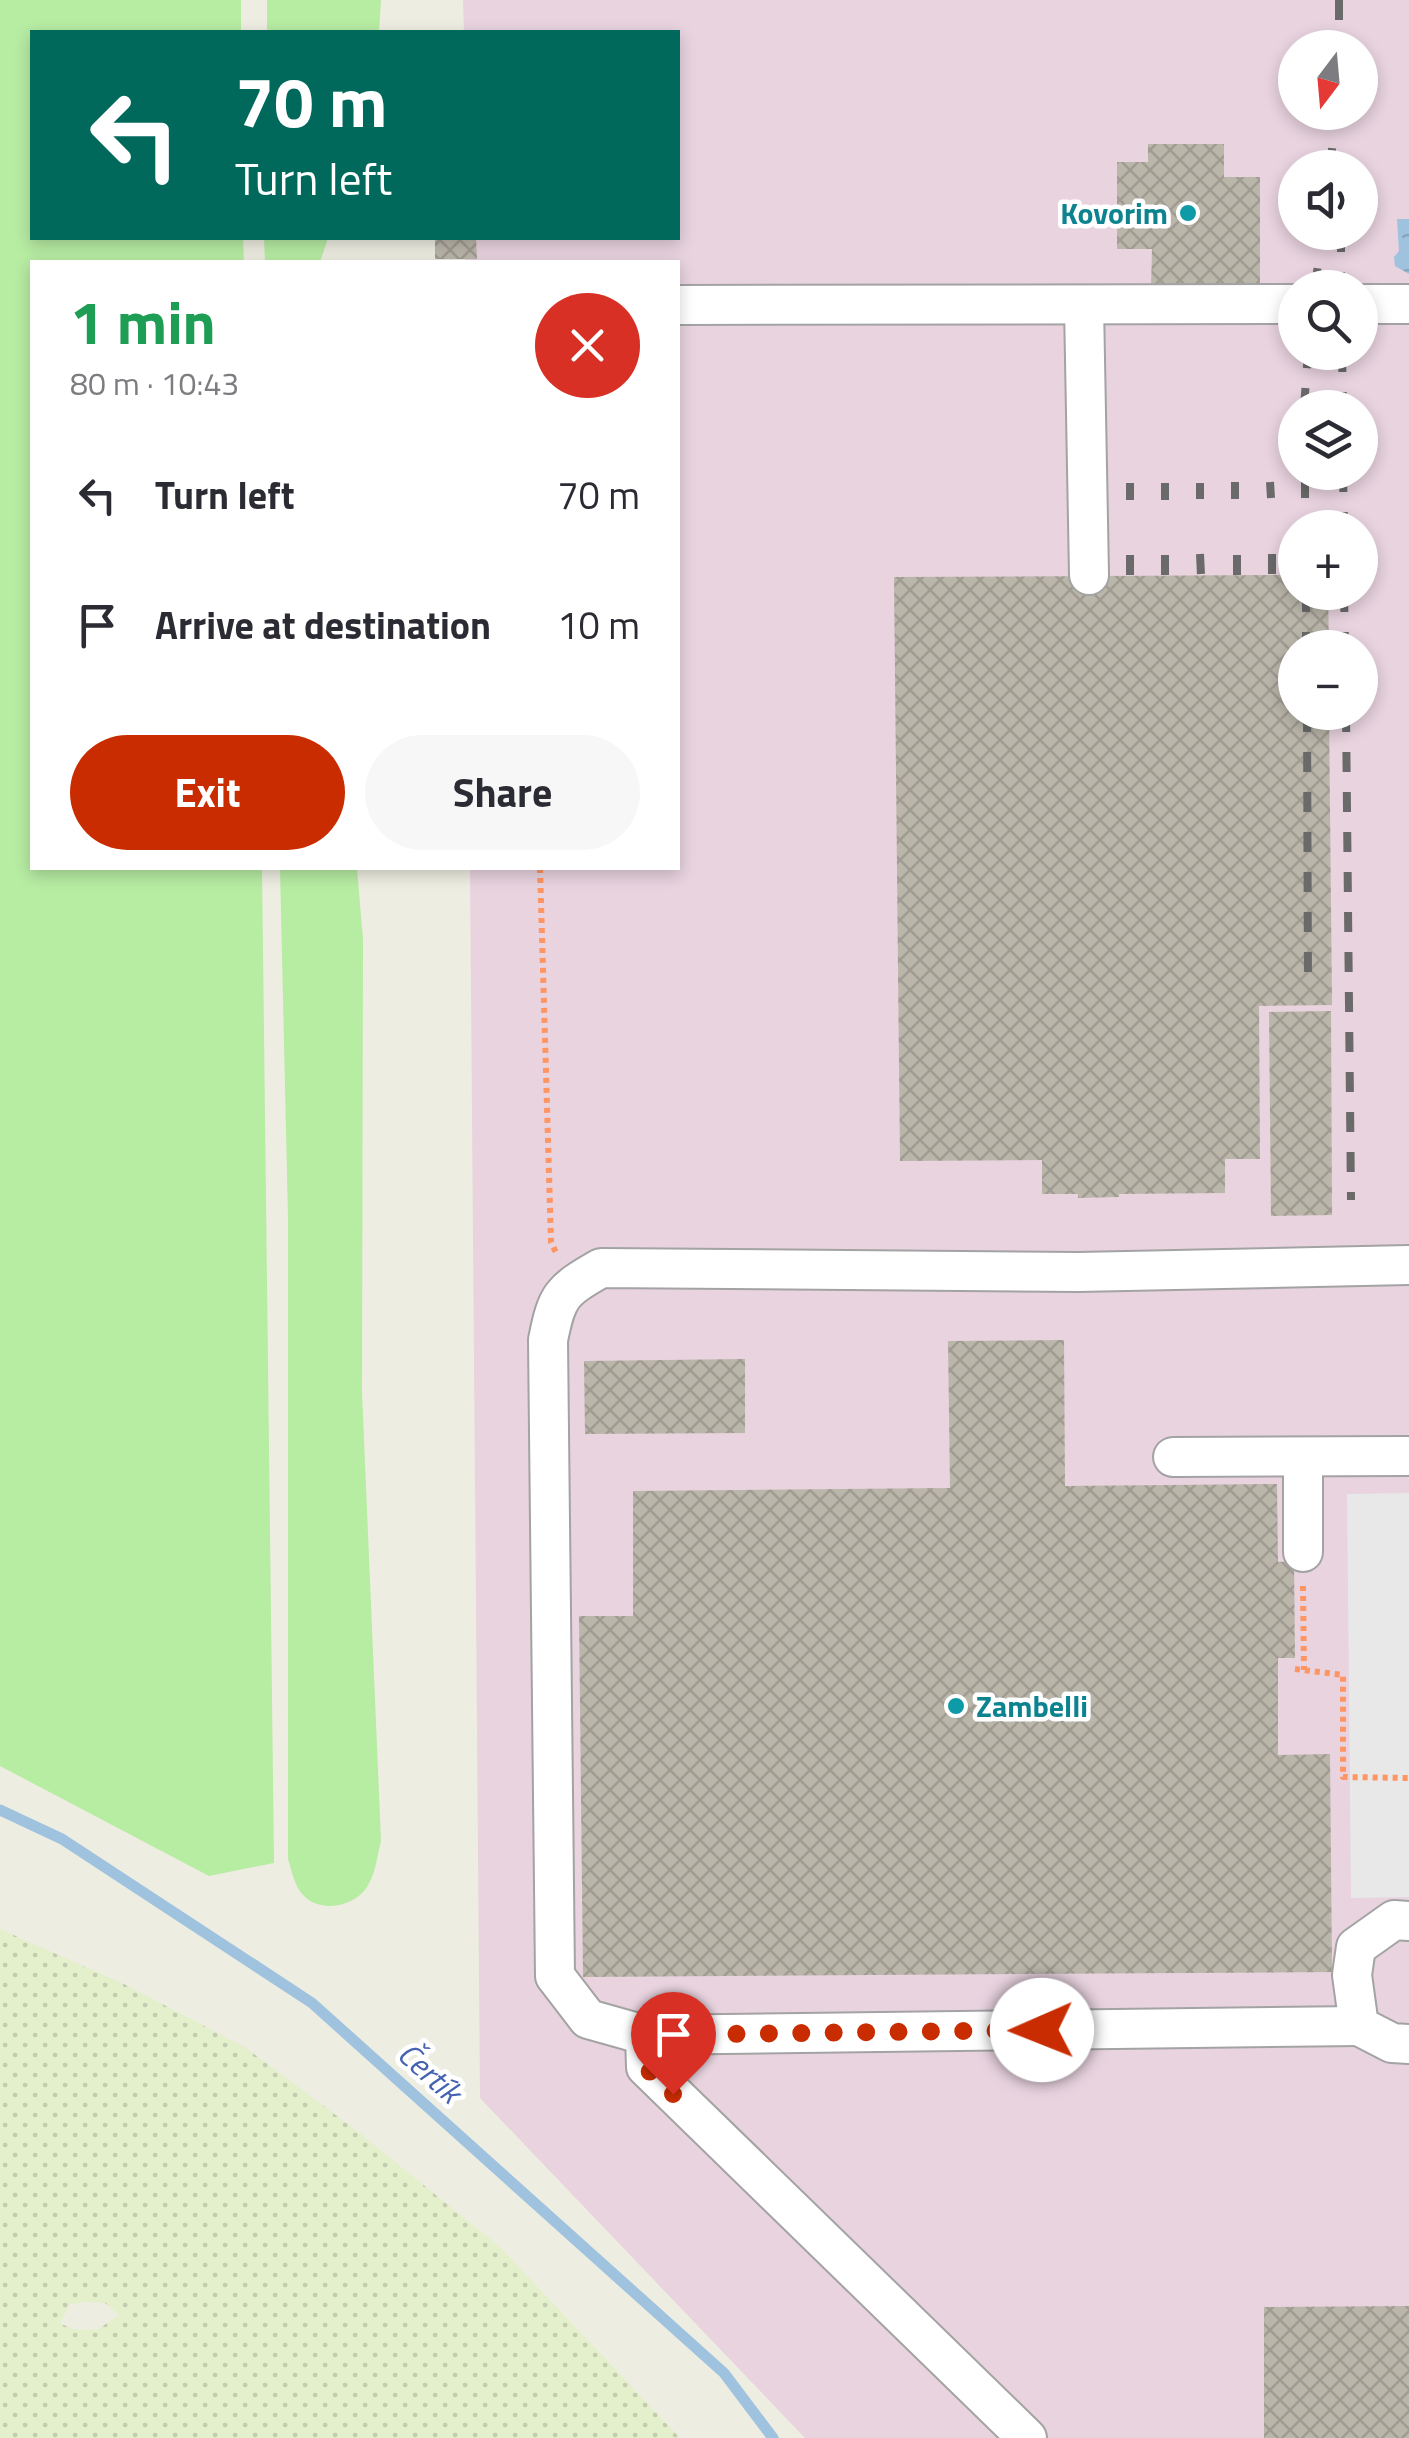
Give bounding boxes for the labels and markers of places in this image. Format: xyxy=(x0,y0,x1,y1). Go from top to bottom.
place label: Kovorim xyxy=(1060,190,1168,236)
marker: Kovorim xyxy=(1177,202,1199,224)
place label: Zambelli xyxy=(976,1683,1088,1729)
marker: Zambelli xyxy=(945,1695,967,1717)
pin xyxy=(631,1992,716,2095)

